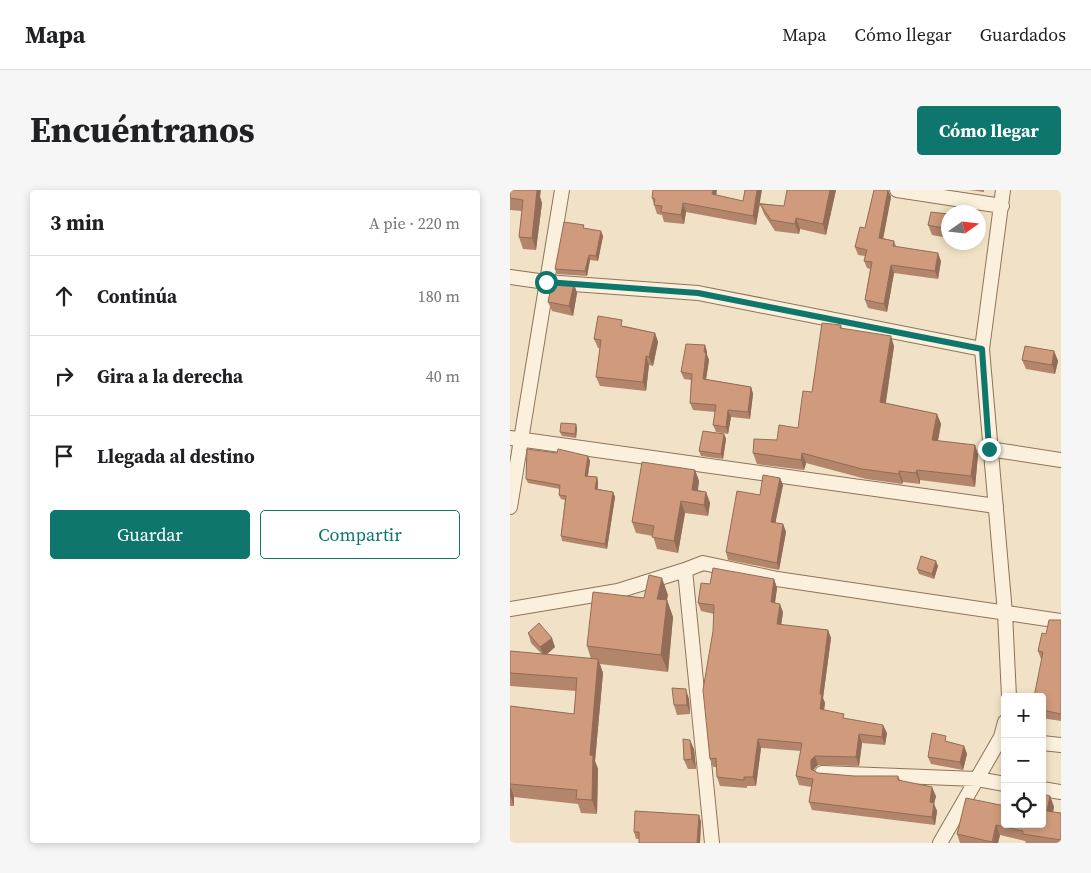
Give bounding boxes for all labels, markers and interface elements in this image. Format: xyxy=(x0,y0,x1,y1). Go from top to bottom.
text: Mapa xyxy=(25,18,86,51)
text: Mapa xyxy=(782,22,827,47)
text: Cómo llegar xyxy=(855,22,952,47)
text: Guardados xyxy=(980,22,1066,47)
text: Encuéntranos xyxy=(30,106,255,154)
button: Cómo llegar xyxy=(917,106,1061,155)
north arrow xyxy=(941,205,986,250)
text: 3 min xyxy=(50,208,105,237)
text: A pie · 220 m xyxy=(369,212,460,234)
route start xyxy=(535,271,558,294)
icon: ahead xyxy=(50,282,78,310)
text: Continúa xyxy=(97,283,177,309)
text: 180 m xyxy=(418,285,460,307)
icon: right xyxy=(50,362,78,390)
text: Gira a la derecha xyxy=(97,363,243,389)
text: 40 m xyxy=(426,365,460,387)
route end xyxy=(978,438,1001,461)
icon: arrive xyxy=(50,442,78,470)
text: Llegada al destino xyxy=(97,443,255,469)
button: Guardar xyxy=(50,510,250,559)
button: Compartir xyxy=(260,510,460,559)
map controls xyxy=(1001,693,1046,828)
button: + xyxy=(1001,693,1046,738)
button: − xyxy=(1001,738,1046,783)
button: locate xyxy=(1001,783,1046,828)

